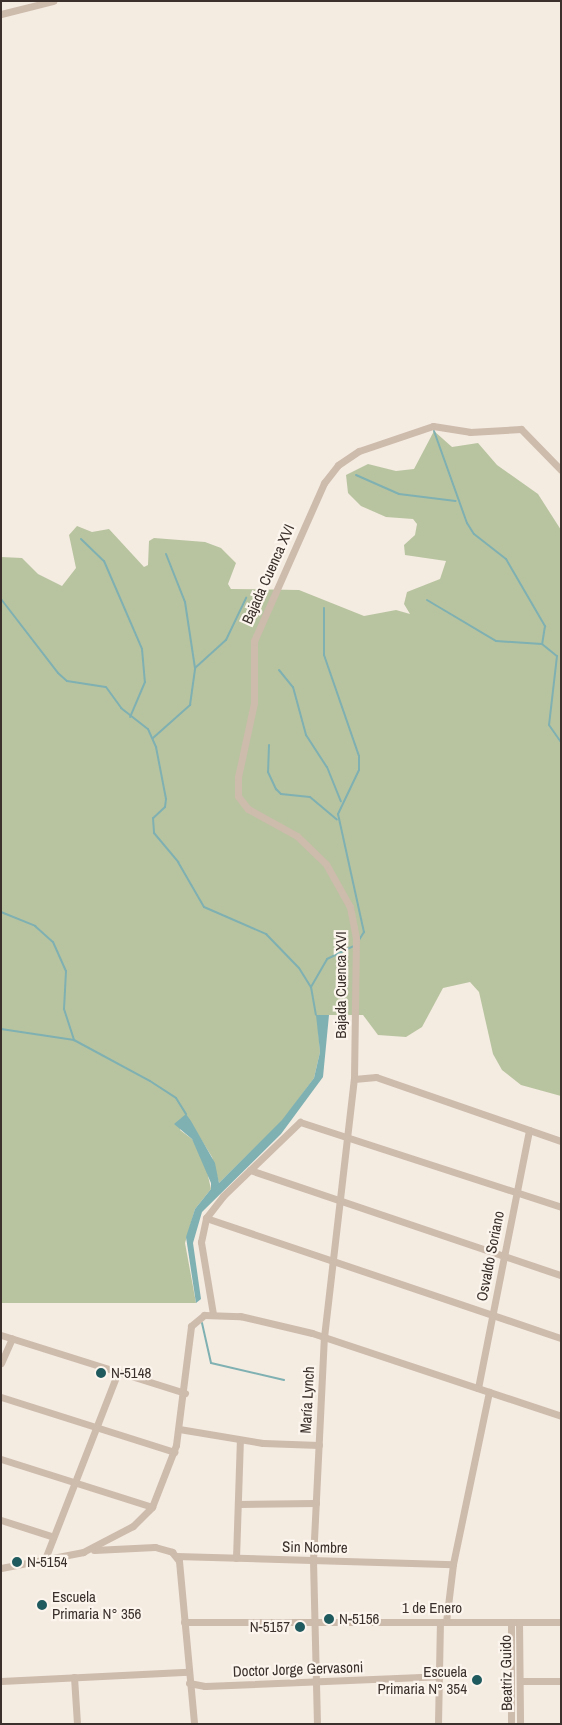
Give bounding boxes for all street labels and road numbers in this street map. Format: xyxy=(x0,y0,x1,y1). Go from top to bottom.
street label: Bajada Cuenca XVI xyxy=(238,521,298,627)
street label: Bajada Cuenca XVI xyxy=(332,931,350,1039)
street label: Osvaldo Soriano xyxy=(472,1209,508,1303)
street label: María Lynch xyxy=(296,1366,318,1434)
street label: Sin Nombre xyxy=(282,1537,348,1557)
street label: 1 de Enero xyxy=(402,1599,462,1617)
street label: Beatriz Guido xyxy=(496,1635,516,1711)
street label: Doctor Jorge Gervasoni xyxy=(232,1658,364,1680)

